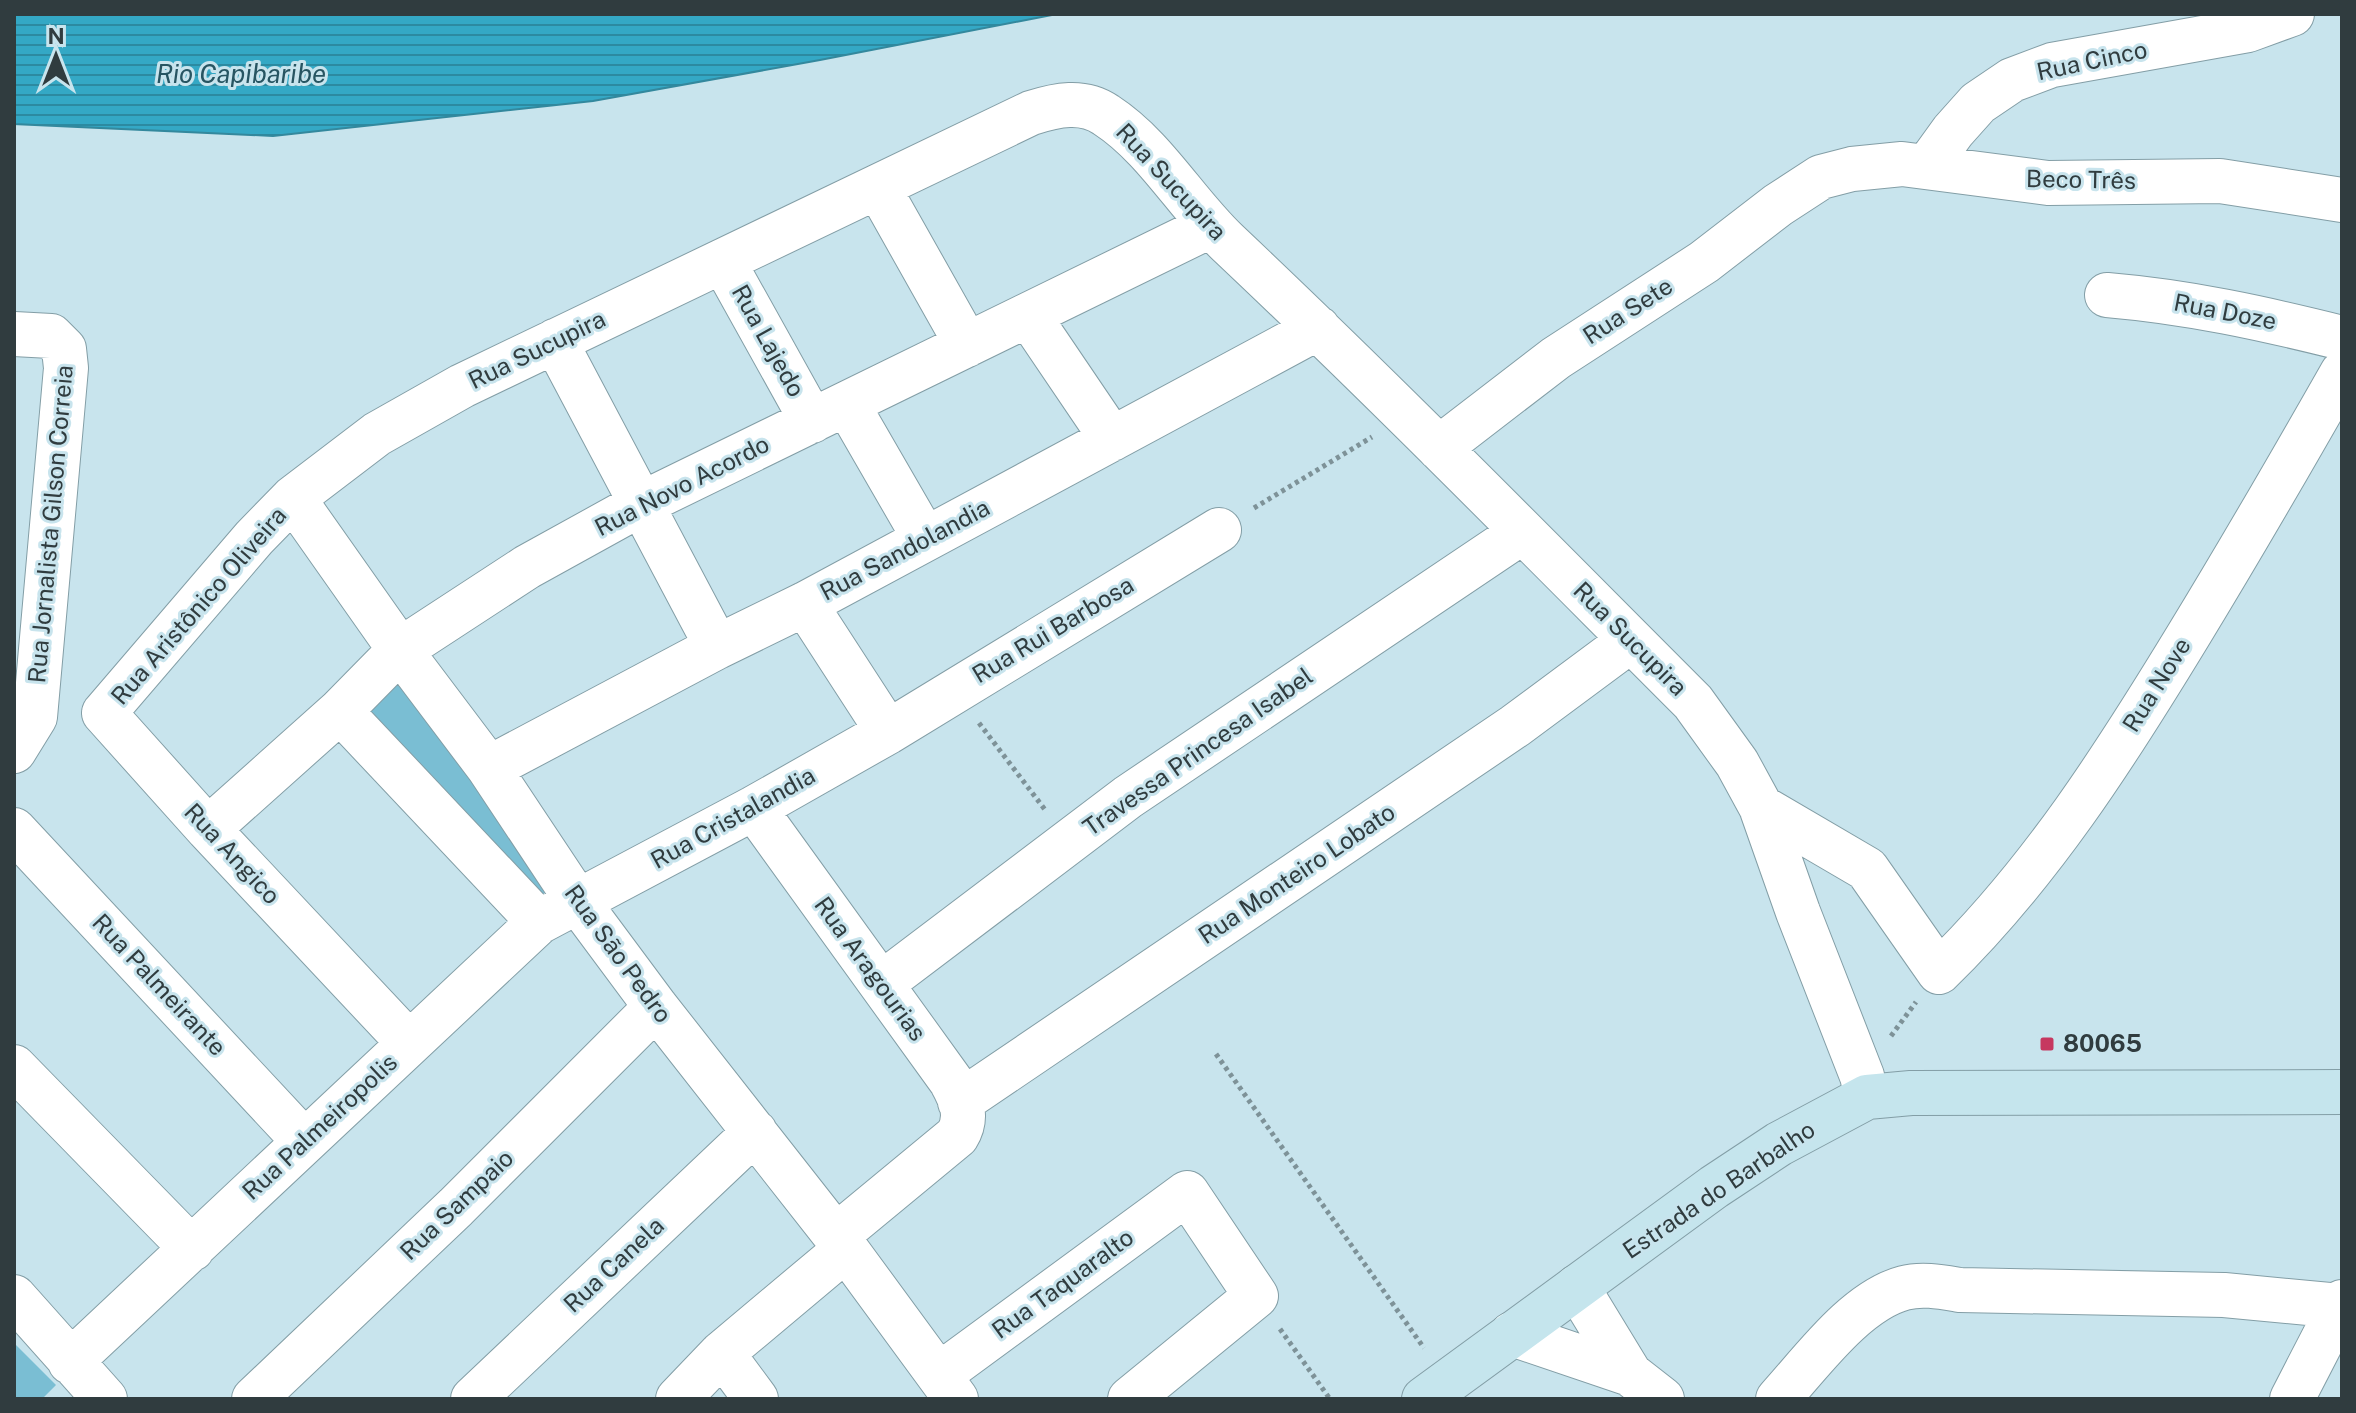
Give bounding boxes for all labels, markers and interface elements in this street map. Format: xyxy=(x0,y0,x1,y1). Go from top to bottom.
north arrow xyxy=(16,16,96,96)
text: N xyxy=(47,23,65,49)
street label: Rua Cinco xyxy=(2034,35,2150,85)
water label: Rio Capibaribe xyxy=(156,58,326,89)
street label: Rua Sucupira xyxy=(1111,117,1233,245)
street label: Beco Três xyxy=(2026,164,2136,194)
street label: Rua Sete xyxy=(1578,271,1677,349)
street label: Rua Lajedo xyxy=(727,280,811,401)
street label: Rua Doze xyxy=(2171,287,2279,335)
street label: Rua Sucupira xyxy=(464,304,610,394)
street label: Rua Jornalista Gilson Correia xyxy=(22,364,78,684)
street label: Rua Novo Acordo xyxy=(590,429,773,541)
street label: Rua Sandolandia xyxy=(815,493,994,606)
street label: Rua Aristônico Oliveira xyxy=(105,501,292,710)
street label: Rua Rui Barbosa xyxy=(967,570,1138,688)
street label: Rua Sucupira xyxy=(1568,576,1693,701)
street label: Rua Nove xyxy=(2116,632,2196,737)
street label: Travessa Princesa Isabel xyxy=(1077,661,1318,841)
street label: Rua Cristalandia xyxy=(646,760,819,874)
street label: Rua Angico xyxy=(179,797,286,909)
street label: Rua Monteiro Lobato xyxy=(1193,797,1400,949)
street label: Rua São Pedro xyxy=(559,879,678,1028)
street label: Rua Aragourias xyxy=(809,891,932,1046)
street label: Rua Palmeirante xyxy=(87,908,232,1061)
place label: 80065 xyxy=(2063,1029,2142,1057)
marker: 80065 xyxy=(2038,1035,2056,1053)
street label: Rua Palmeiropolis xyxy=(236,1048,402,1205)
street label: Estrada do Barbalho xyxy=(1617,1115,1820,1264)
street label: Rua Sampaio xyxy=(394,1143,519,1265)
street label: Rua Canela xyxy=(557,1211,669,1318)
street label: Rua Taquaralto xyxy=(986,1223,1139,1344)

